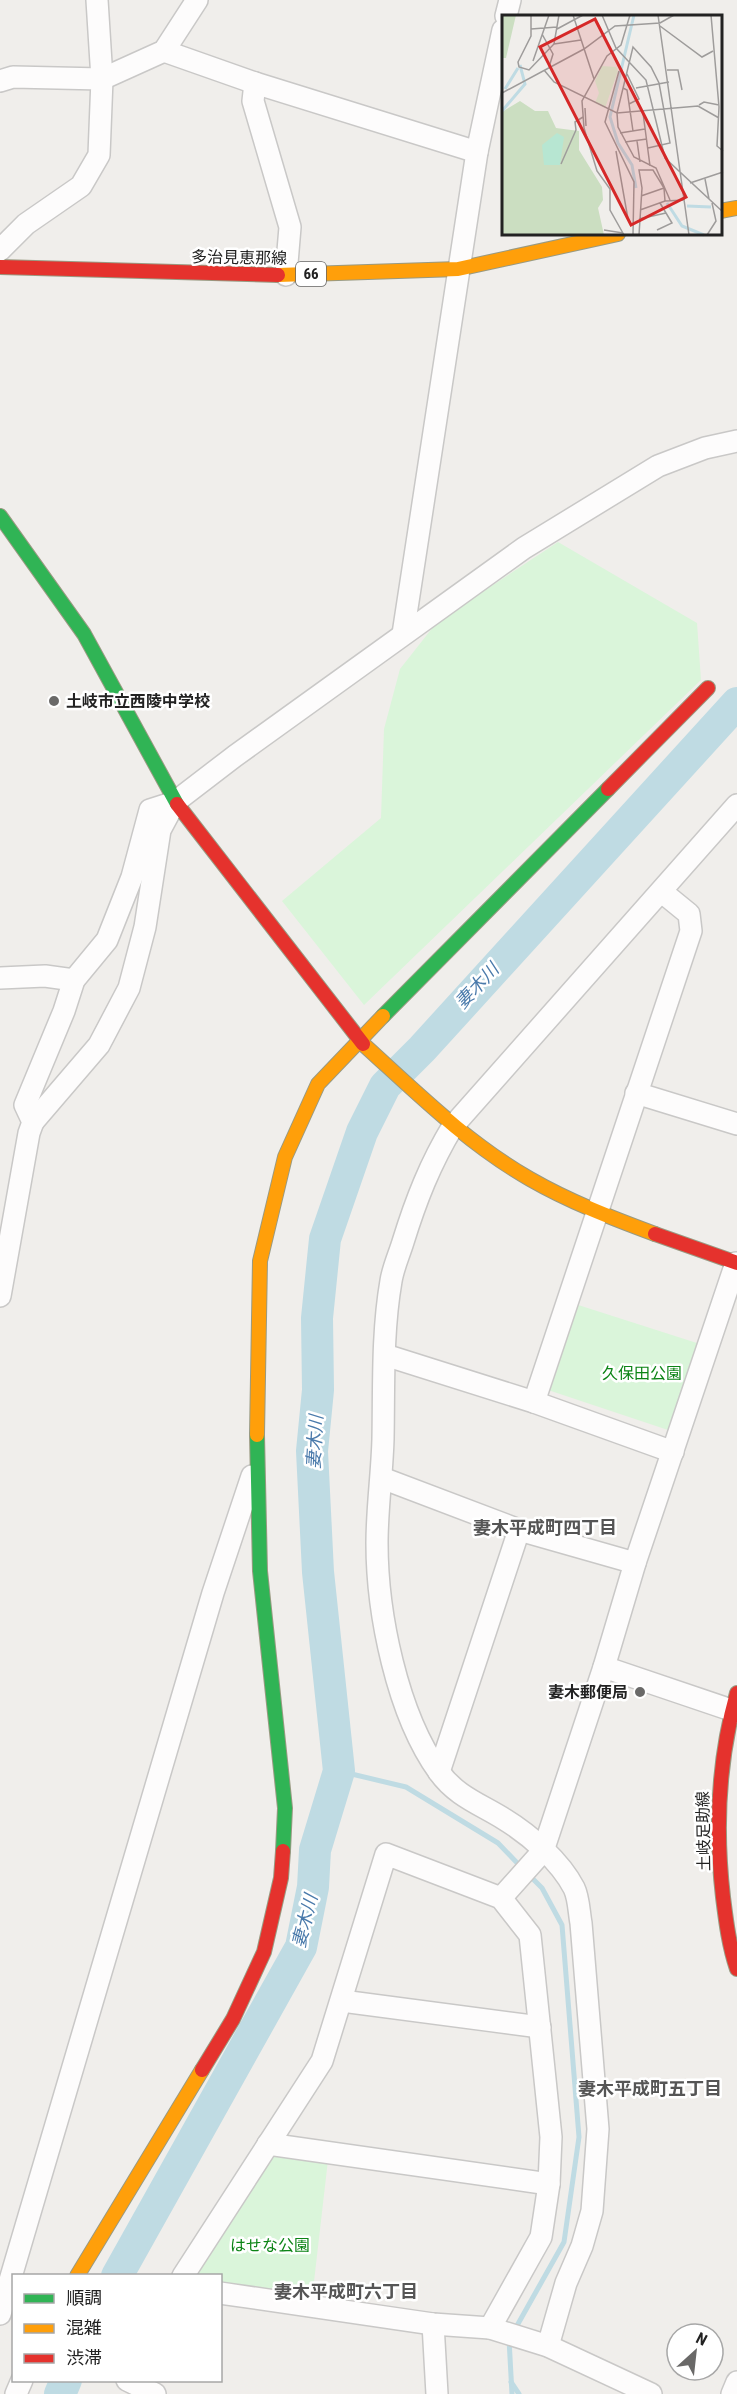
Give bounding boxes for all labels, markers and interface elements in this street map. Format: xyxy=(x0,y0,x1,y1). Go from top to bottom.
inset map xyxy=(502,15,722,236)
street label: 多治見恵那線 xyxy=(191,247,287,268)
road number: 66 xyxy=(296,262,326,286)
place label: 土岐市立西陵中学校 xyxy=(66,692,210,711)
marker: 土岐市立西陵中学校 xyxy=(47,694,61,708)
water label: 妻木川 xyxy=(451,957,504,1013)
park label: 久保田公園 xyxy=(602,1364,682,1383)
water label: 妻木川 xyxy=(303,1412,327,1469)
district label: 妻木平成町四丁目 xyxy=(473,1517,617,1538)
place label: 妻木郵便局 xyxy=(548,1683,628,1702)
marker: 妻木郵便局 xyxy=(633,1685,647,1699)
street label: 土岐足助線 xyxy=(693,1791,714,1871)
water label: 妻木川 xyxy=(288,1890,322,1950)
district label: 妻木平成町五丁目 xyxy=(578,2078,722,2099)
park label: はせな公園 xyxy=(230,2236,310,2255)
legend xyxy=(12,2274,222,2382)
district label: 妻木平成町六丁目 xyxy=(274,2281,418,2302)
text: 順調 xyxy=(66,2287,102,2308)
text: 混雑 xyxy=(66,2317,102,2338)
north arrow xyxy=(665,2322,725,2382)
text: N xyxy=(693,2328,710,2350)
text: 渋滞 xyxy=(66,2347,102,2368)

